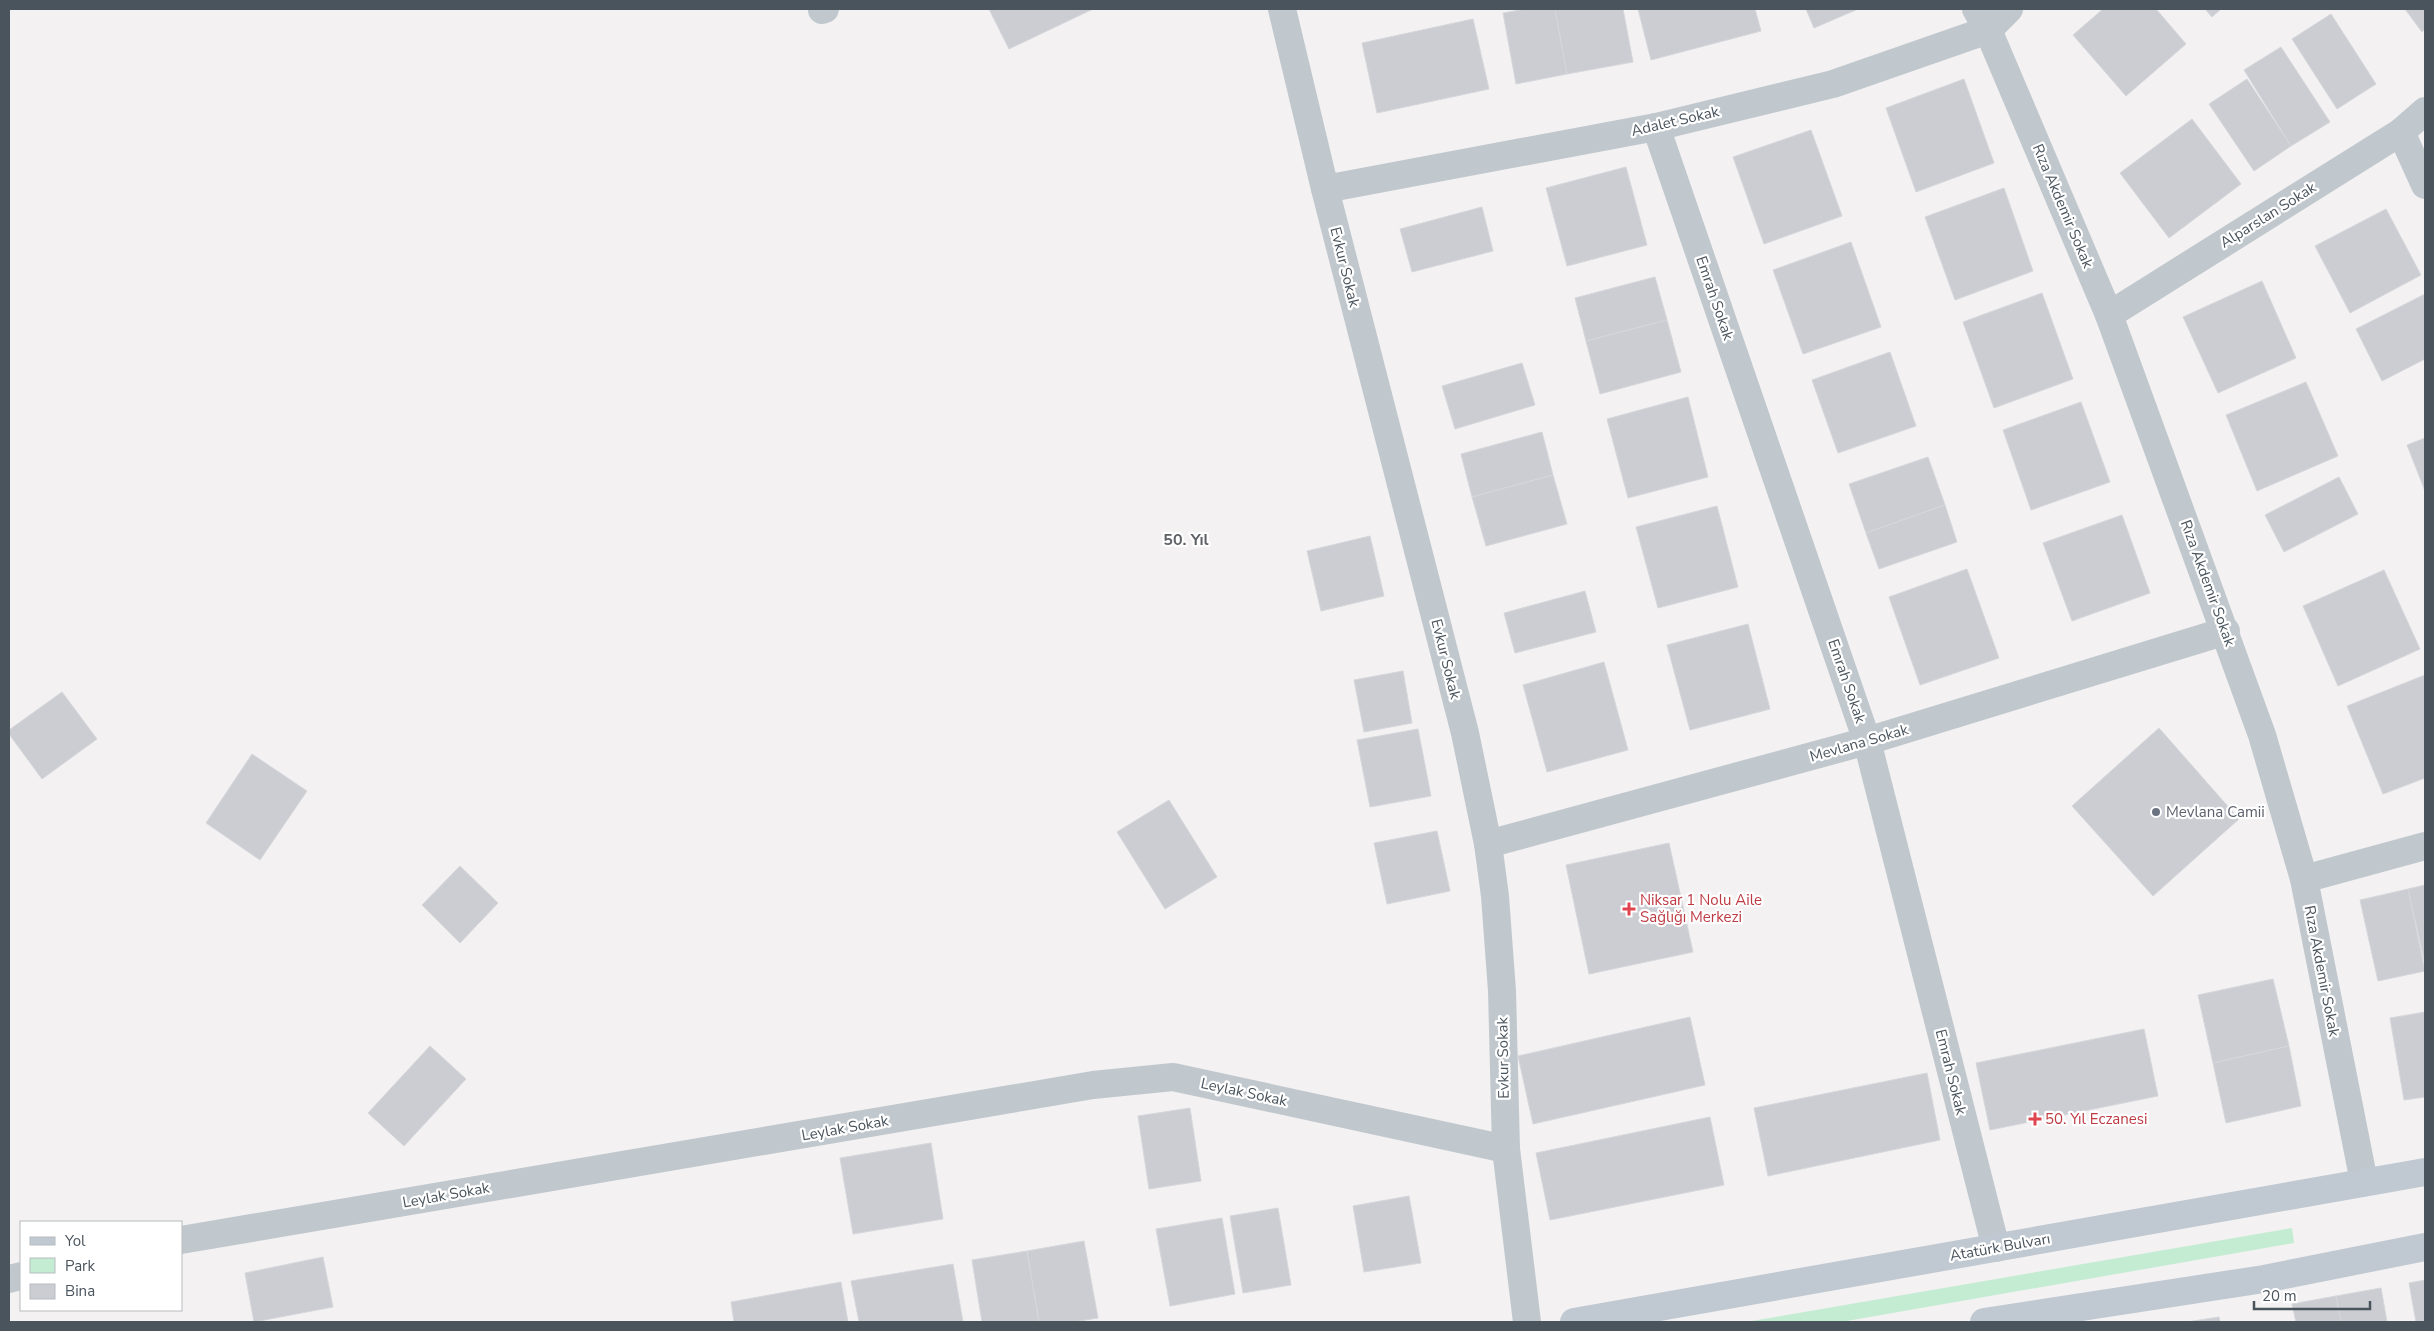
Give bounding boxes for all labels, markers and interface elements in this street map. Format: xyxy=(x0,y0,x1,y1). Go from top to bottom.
street label: Adalet Sokak xyxy=(1629,101,1721,141)
street label: Rıza Akdemir Sokak xyxy=(2028,141,2098,272)
street label: Alparslan Sokak xyxy=(2216,177,2320,253)
street label: Evkur Sokak xyxy=(1325,225,1365,310)
street label: Emrah Sokak xyxy=(1691,253,1739,343)
street label: Rıza Akdemir Sokak xyxy=(2176,517,2240,649)
district label: 50. Yıl xyxy=(1163,529,1209,551)
street label: Evkur Sokak xyxy=(1426,617,1466,702)
street label: Emrah Sokak xyxy=(1823,636,1871,726)
street label: Mevlana Sokak xyxy=(1807,719,1911,767)
place label: Mevlana Camii xyxy=(2166,802,2265,822)
marker: Mevlana Camii xyxy=(2150,806,2162,818)
place label: Niksar 1 Nolu Aile Sağlığı Merkezi xyxy=(1640,890,1762,927)
marker: Niksar 1 Nolu Aile Sağlığı Merkezi xyxy=(1622,902,1636,916)
street label: Rıza Akdemir Sokak xyxy=(2299,904,2345,1039)
street label: Evkur Sokak xyxy=(1492,1016,1514,1099)
street label: Emrah Sokak xyxy=(1931,1027,1971,1117)
street label: Leylak Sokak xyxy=(1199,1073,1290,1111)
place label: 50. Yıl Eczanesi xyxy=(2045,1109,2148,1129)
street label: Leylak Sokak xyxy=(800,1110,890,1145)
marker: 50. Yıl Eczanesi xyxy=(2029,1113,2041,1125)
street label: Leylak Sokak xyxy=(401,1177,491,1212)
legend xyxy=(20,1221,182,1311)
street label: Atatürk Bulvarı xyxy=(1948,1228,2052,1266)
text: Yol xyxy=(64,1231,86,1251)
text: Park xyxy=(65,1256,95,1276)
scale bar xyxy=(2254,1278,2370,1310)
text: Bina xyxy=(65,1281,95,1301)
text: 20 m xyxy=(2262,1286,2297,1306)

